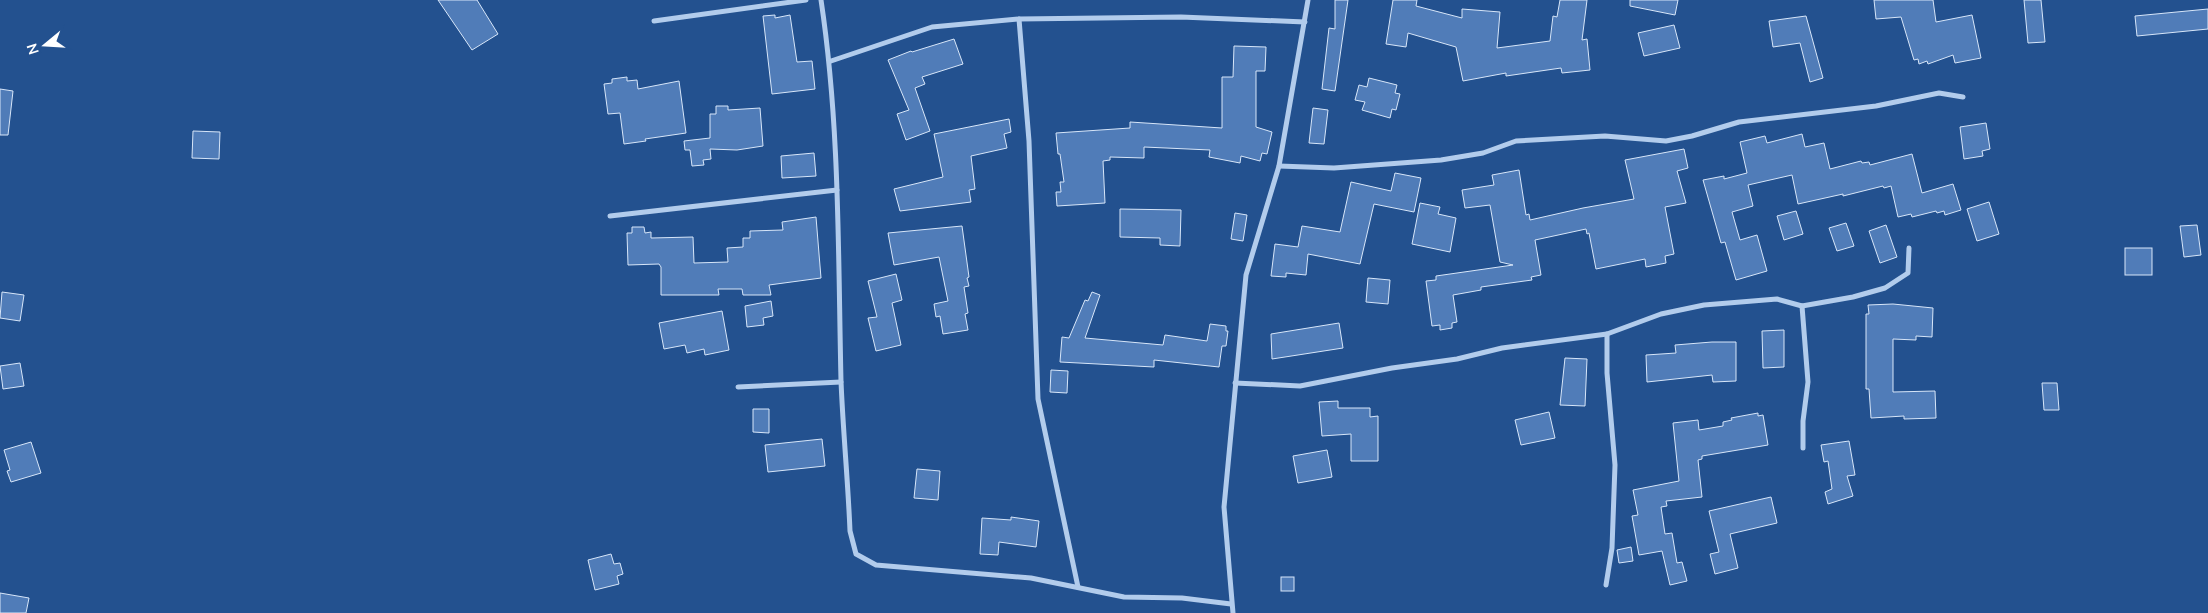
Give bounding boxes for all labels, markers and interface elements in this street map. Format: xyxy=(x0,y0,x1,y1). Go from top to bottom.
north arrow xyxy=(20,20,70,70)
text: N xyxy=(22,41,44,57)

